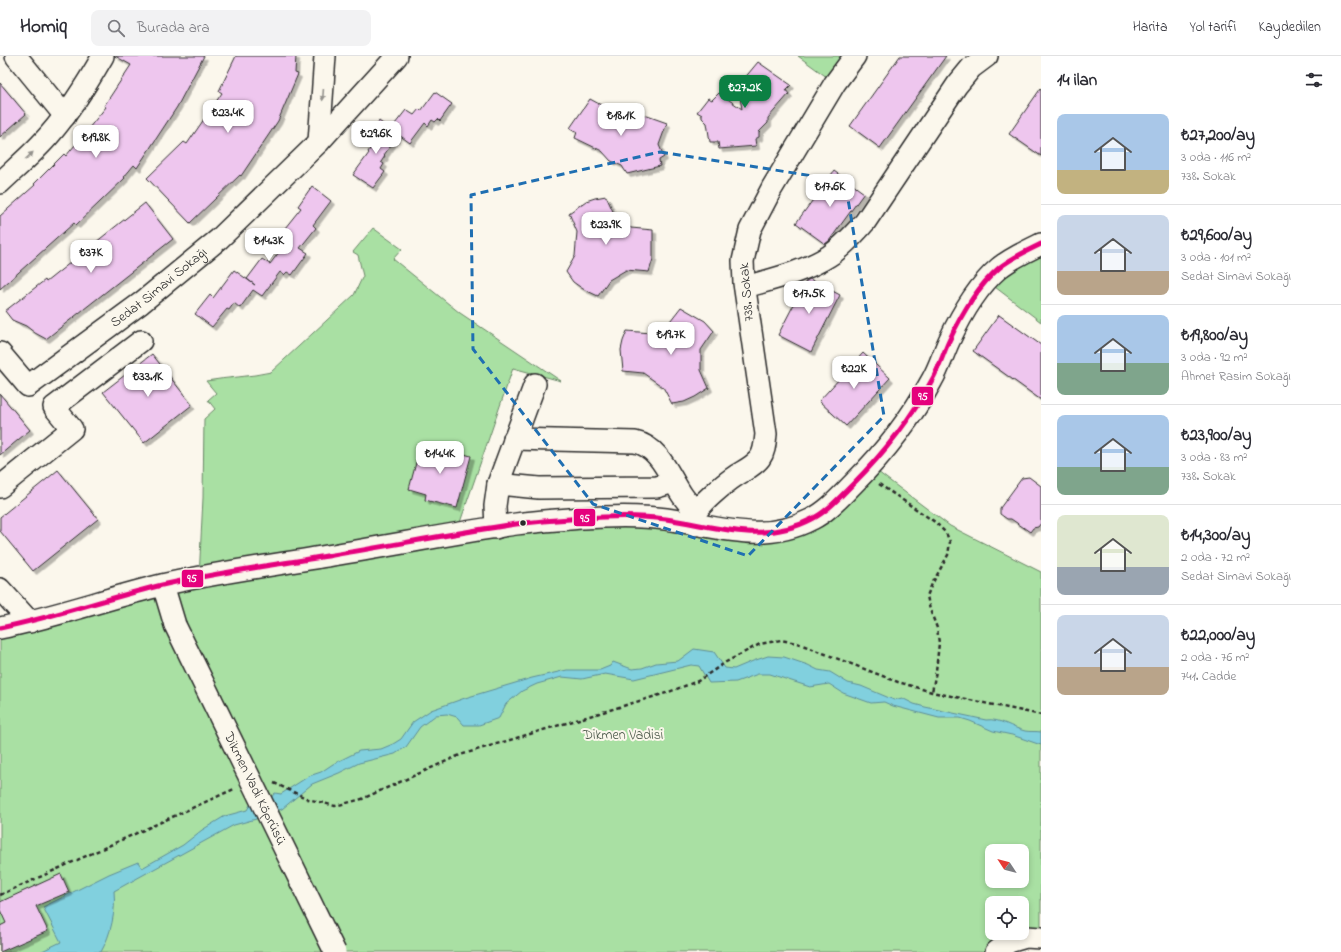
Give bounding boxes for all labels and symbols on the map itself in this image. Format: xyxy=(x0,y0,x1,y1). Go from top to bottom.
pin: ₺27.2K xyxy=(712,75,778,109)
one-way arrow xyxy=(319,89,326,101)
pin: ₺23.4K xyxy=(195,100,261,134)
pin: ₺18.1K xyxy=(588,103,654,137)
pin: ₺29.6K xyxy=(343,121,409,155)
pin: ₺19.8K xyxy=(63,125,129,159)
one-way arrow xyxy=(24,151,34,161)
pin: ₺17.6K xyxy=(797,174,863,208)
pin: ₺23.9K xyxy=(573,212,639,246)
pin: ₺14.3K xyxy=(236,228,302,262)
pin: ₺37K xyxy=(67,240,115,274)
street label: Sedat Simavi Sokağı xyxy=(106,242,212,333)
street label: 738. Sokak xyxy=(734,261,760,322)
pin: ₺17.5K xyxy=(776,281,842,315)
pin: ₺19.7K xyxy=(638,322,704,356)
pin: ₺22K xyxy=(830,356,878,390)
pin: ₺33.1K xyxy=(115,364,181,398)
line badge: 95 xyxy=(911,386,934,406)
text: 95 xyxy=(917,389,929,405)
pin: ₺14.4K xyxy=(407,441,473,475)
line badge: 95 xyxy=(573,508,596,527)
text: 95 xyxy=(579,511,591,527)
unlabelled marker xyxy=(518,518,528,528)
line badge: 95 xyxy=(181,569,204,588)
text: 95 xyxy=(186,571,198,587)
park label: Dikmen Vadisi xyxy=(582,725,663,746)
street label: Dikmen Vadi Köprüsü xyxy=(218,727,292,849)
north arrow xyxy=(985,844,1029,888)

